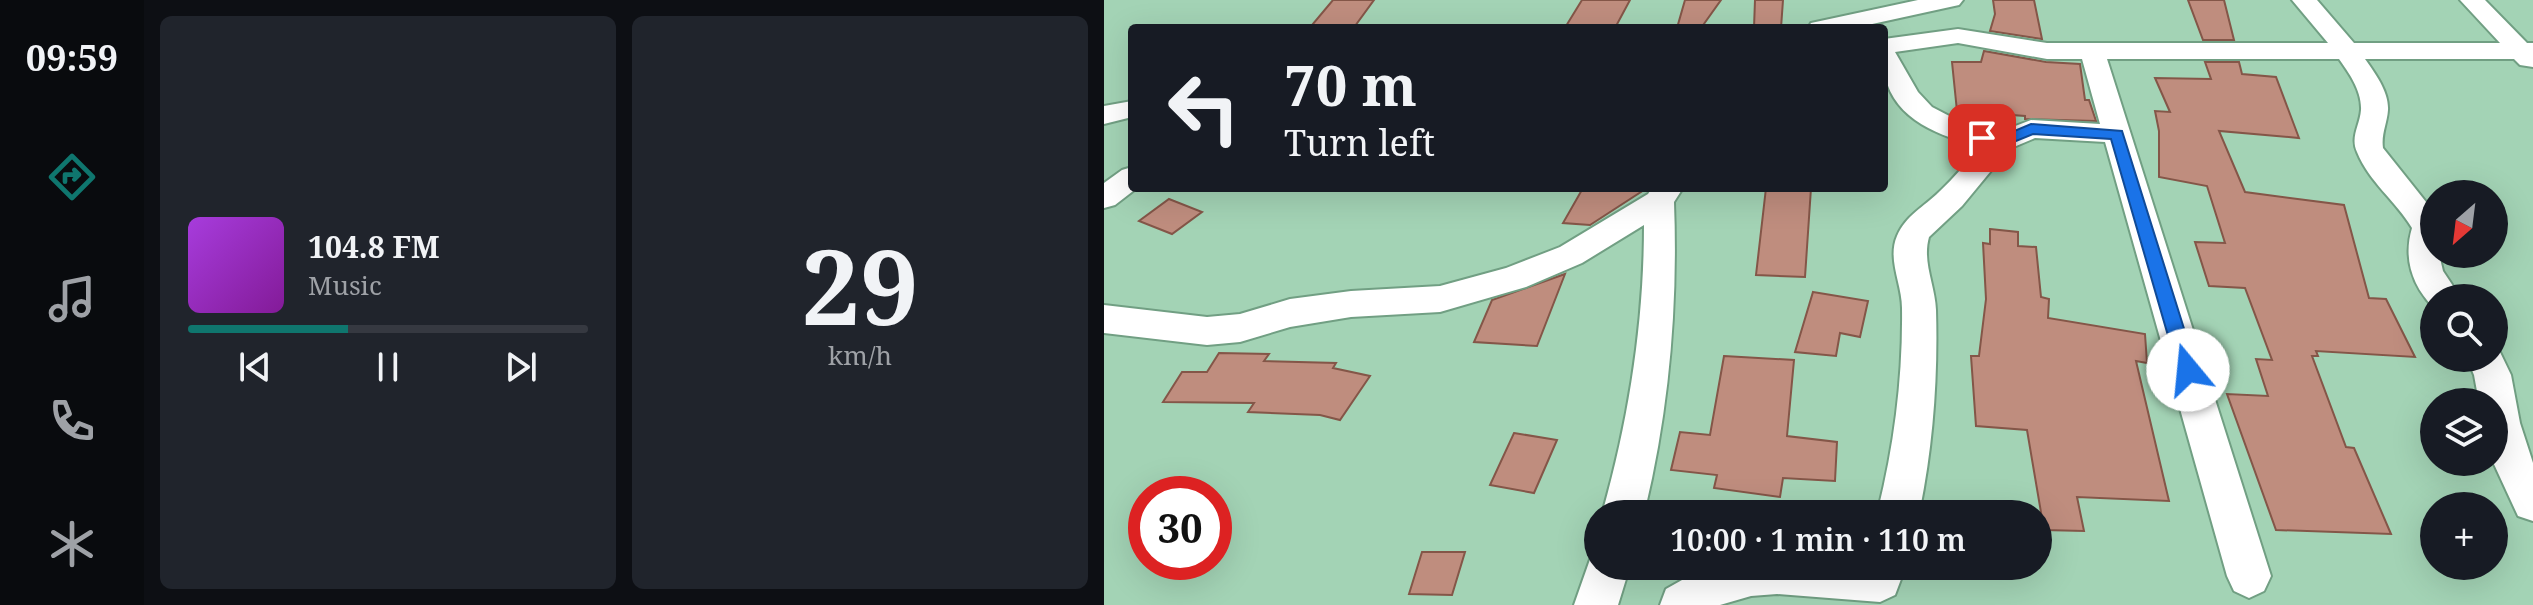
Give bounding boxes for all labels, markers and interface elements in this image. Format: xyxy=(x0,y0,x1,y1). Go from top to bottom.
text: 09:59 xyxy=(26,33,118,82)
text: 70 m xyxy=(1284,46,1417,122)
icon: left xyxy=(1152,56,1256,160)
pin xyxy=(1948,104,2016,172)
icon: arrive xyxy=(1960,116,2004,160)
text: Turn left xyxy=(1284,118,1435,167)
icon: directions xyxy=(44,149,100,205)
north arrow xyxy=(2420,180,2508,268)
map controls xyxy=(2420,180,2508,580)
text: 29 xyxy=(801,214,919,355)
text: 104.8 FM xyxy=(308,226,440,267)
text: Music xyxy=(308,267,382,303)
icon: music xyxy=(44,271,100,327)
button: search xyxy=(2420,284,2508,372)
position arrow xyxy=(2146,328,2230,412)
text: km/h xyxy=(828,337,892,373)
icon: previous xyxy=(233,345,277,389)
icon: pause xyxy=(366,345,410,389)
icon: next xyxy=(499,345,543,389)
button: layers xyxy=(2420,388,2508,476)
icon: phone xyxy=(44,393,100,449)
speed limit sign: 30 xyxy=(1128,476,1232,580)
button: + xyxy=(2420,492,2508,580)
icon: climate xyxy=(44,516,100,572)
text: 10:00 · 1 min · 110 m xyxy=(1670,519,1966,560)

